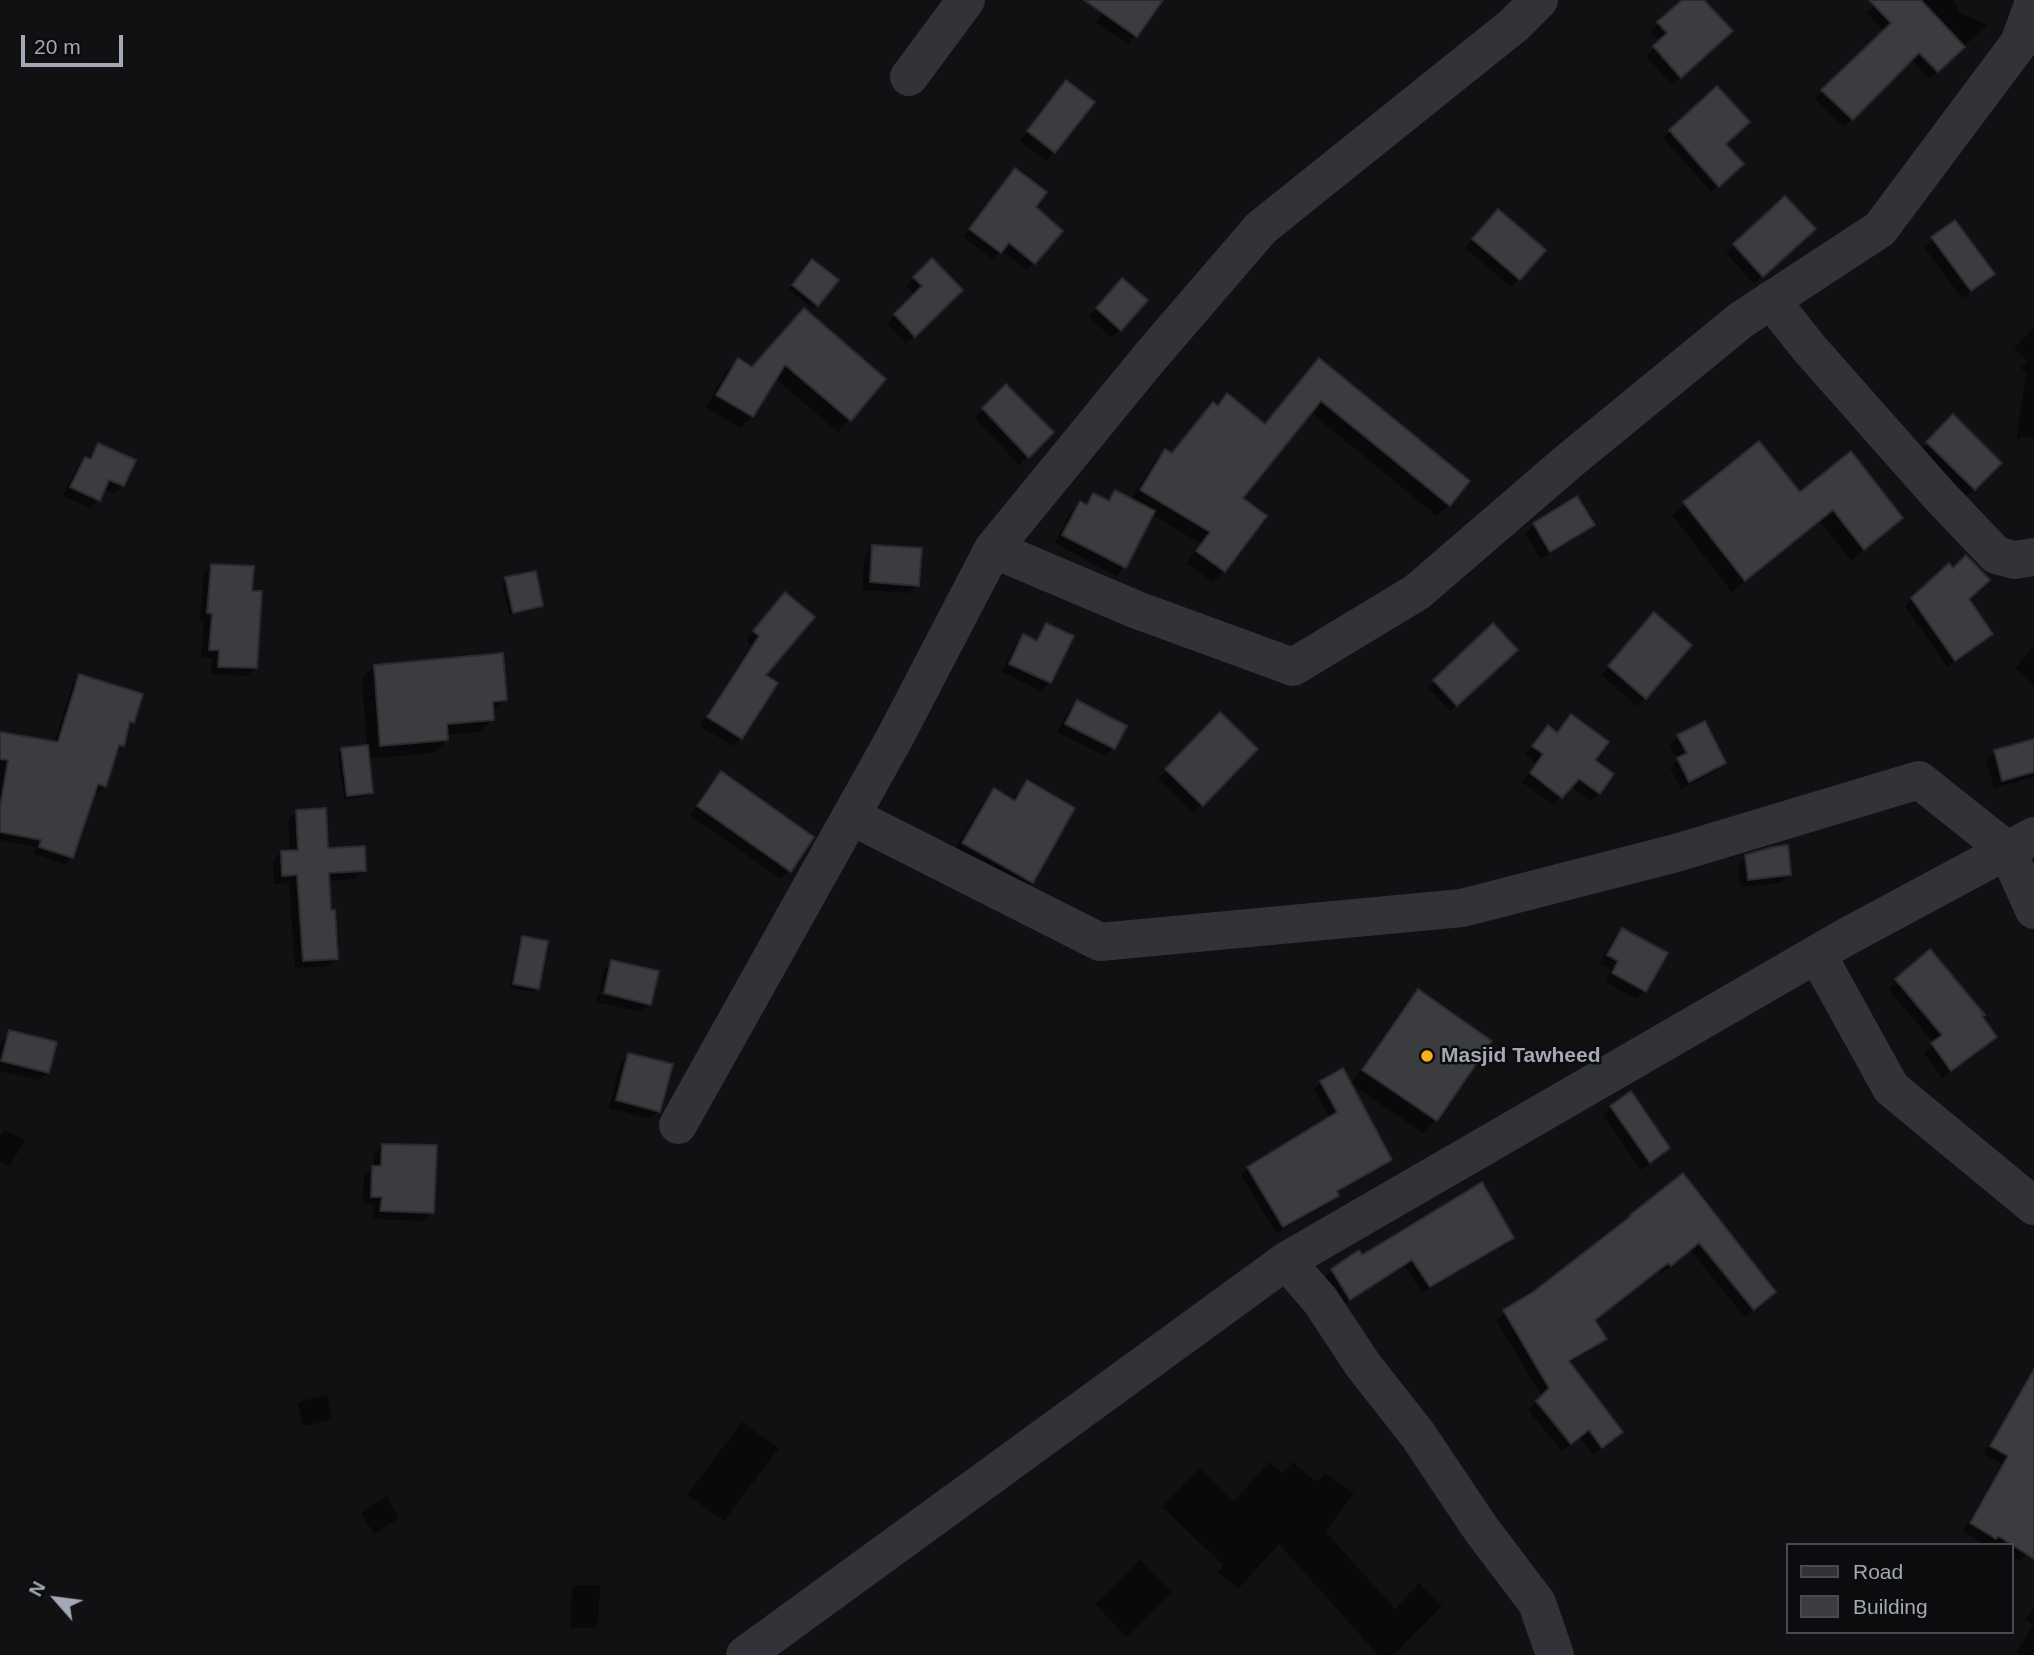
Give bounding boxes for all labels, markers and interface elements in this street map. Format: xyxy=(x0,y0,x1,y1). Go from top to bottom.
scale bar xyxy=(24,21,126,65)
text: 20 m xyxy=(34,35,81,58)
place label: Masjid Tawheed xyxy=(1441,1043,1600,1069)
marker: Masjid Tawheed xyxy=(1419,1048,1435,1064)
legend xyxy=(1786,1543,2013,1634)
text: Road xyxy=(1853,1560,1903,1583)
north arrow xyxy=(21,1564,91,1634)
text: N xyxy=(25,1578,50,1600)
text: Building xyxy=(1853,1595,1928,1618)

